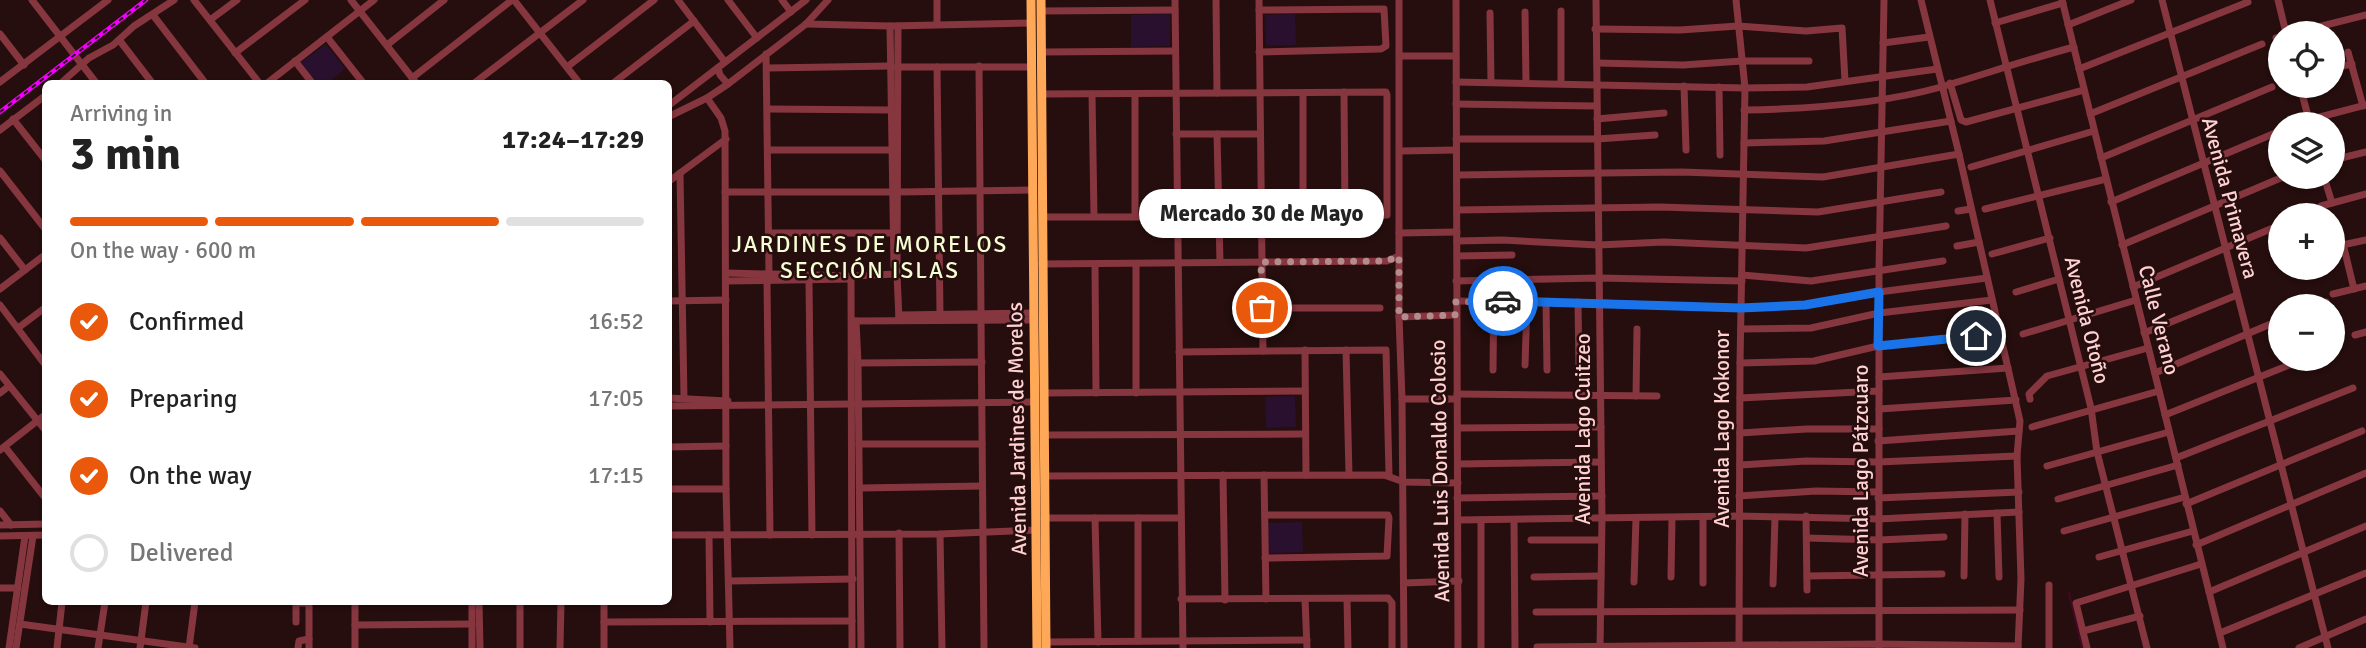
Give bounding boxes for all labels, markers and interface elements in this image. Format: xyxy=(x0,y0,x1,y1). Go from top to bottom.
map controls xyxy=(2268,21,2345,371)
button: locate xyxy=(2268,21,2345,98)
text: Arriving in xyxy=(70,99,172,128)
button: layers xyxy=(2268,112,2345,189)
street label: Avenida Primavera xyxy=(2196,114,2264,282)
text: 17:24–17:29 xyxy=(502,124,644,156)
text: 3 min xyxy=(70,126,181,182)
callout: Mercado 30 de Mayo xyxy=(1140,189,1384,238)
text: Mercado 30 de Mayo xyxy=(1159,199,1364,228)
button: + xyxy=(2268,203,2345,280)
district label: JARDINES DE MORELOS SECCIÓN ISLAS xyxy=(732,230,1008,285)
text: On the way · 600 m xyxy=(70,236,256,265)
street label: Avenida Otoño xyxy=(2059,254,2115,386)
street label: Calle Verano xyxy=(2133,262,2185,378)
courier xyxy=(1468,266,1538,336)
pin xyxy=(1232,278,1292,338)
icon: car xyxy=(1484,282,1522,320)
icon: bag xyxy=(1243,289,1281,327)
button: − xyxy=(2268,294,2345,371)
street label: Avenida Jardines de Morelos xyxy=(1002,302,1032,556)
icon: check xyxy=(70,303,108,341)
text: Confirmed xyxy=(129,306,244,338)
pin xyxy=(1946,306,2006,366)
text: 16:52 xyxy=(588,307,644,336)
icon: home xyxy=(1957,317,1995,355)
street label: Avenida Lago Kokonor xyxy=(1709,330,1735,528)
street label: Avenida Lago Cuitzeo xyxy=(1570,333,1596,525)
street label: Avenida Luis Donaldo Colosio xyxy=(1425,339,1455,603)
street label: Avenida Lago Pátzcuaro xyxy=(1848,365,1874,577)
icon: check xyxy=(70,380,108,418)
text: Preparing xyxy=(129,383,237,415)
text: 17:05 xyxy=(588,384,644,413)
icon: check xyxy=(70,457,108,495)
text: On the way xyxy=(129,460,252,492)
text: 17:15 xyxy=(588,461,644,490)
text: Delivered xyxy=(129,537,234,569)

